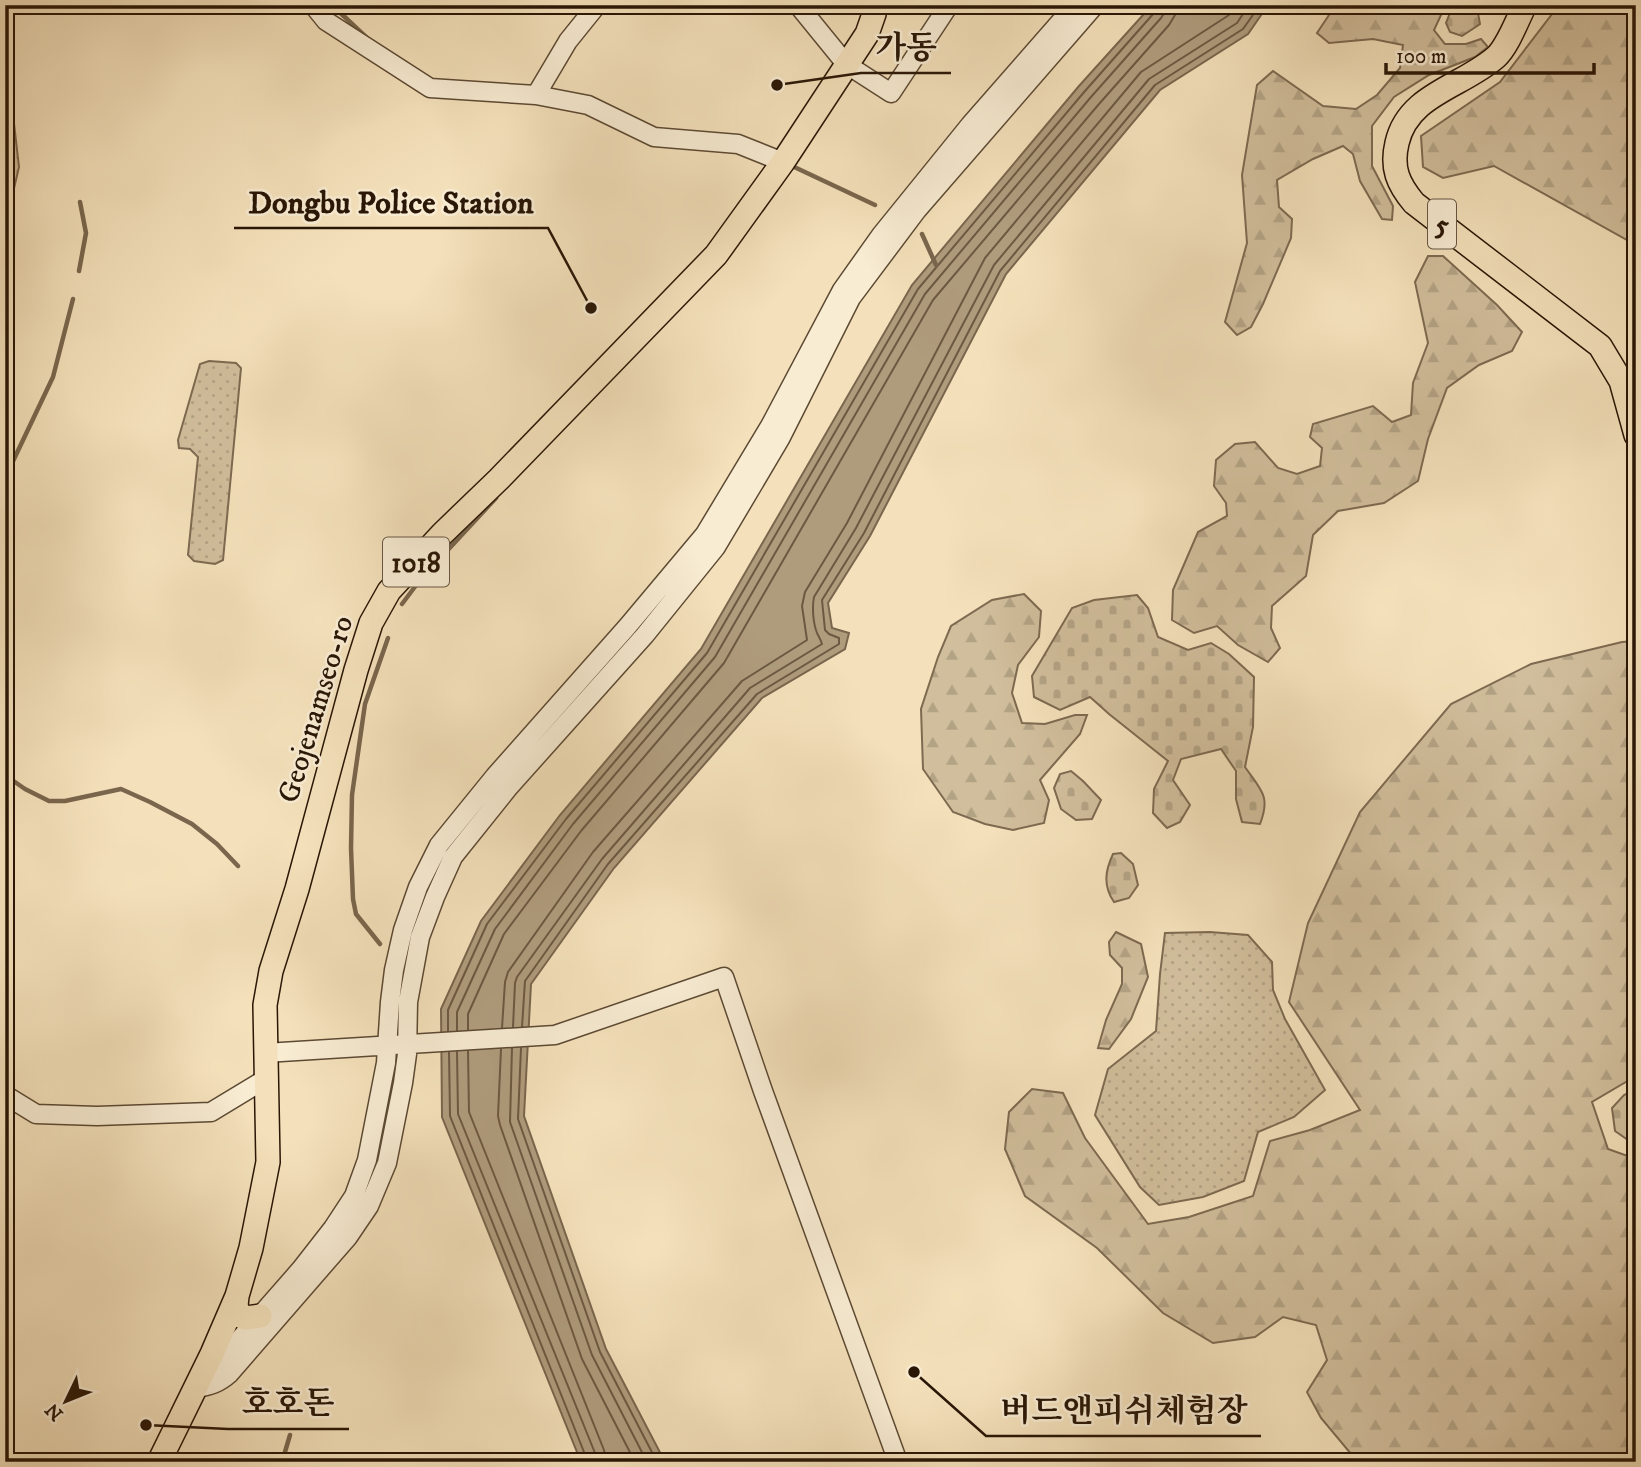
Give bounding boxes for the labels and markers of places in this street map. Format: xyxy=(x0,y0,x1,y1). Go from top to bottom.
callout: 가동 xyxy=(861,20,951,73)
callout: Dongbu Police Station xyxy=(234,175,548,228)
callout: 호호돈 xyxy=(228,1376,349,1429)
callout: 버드앤피쉬체험장 xyxy=(986,1383,1261,1436)

